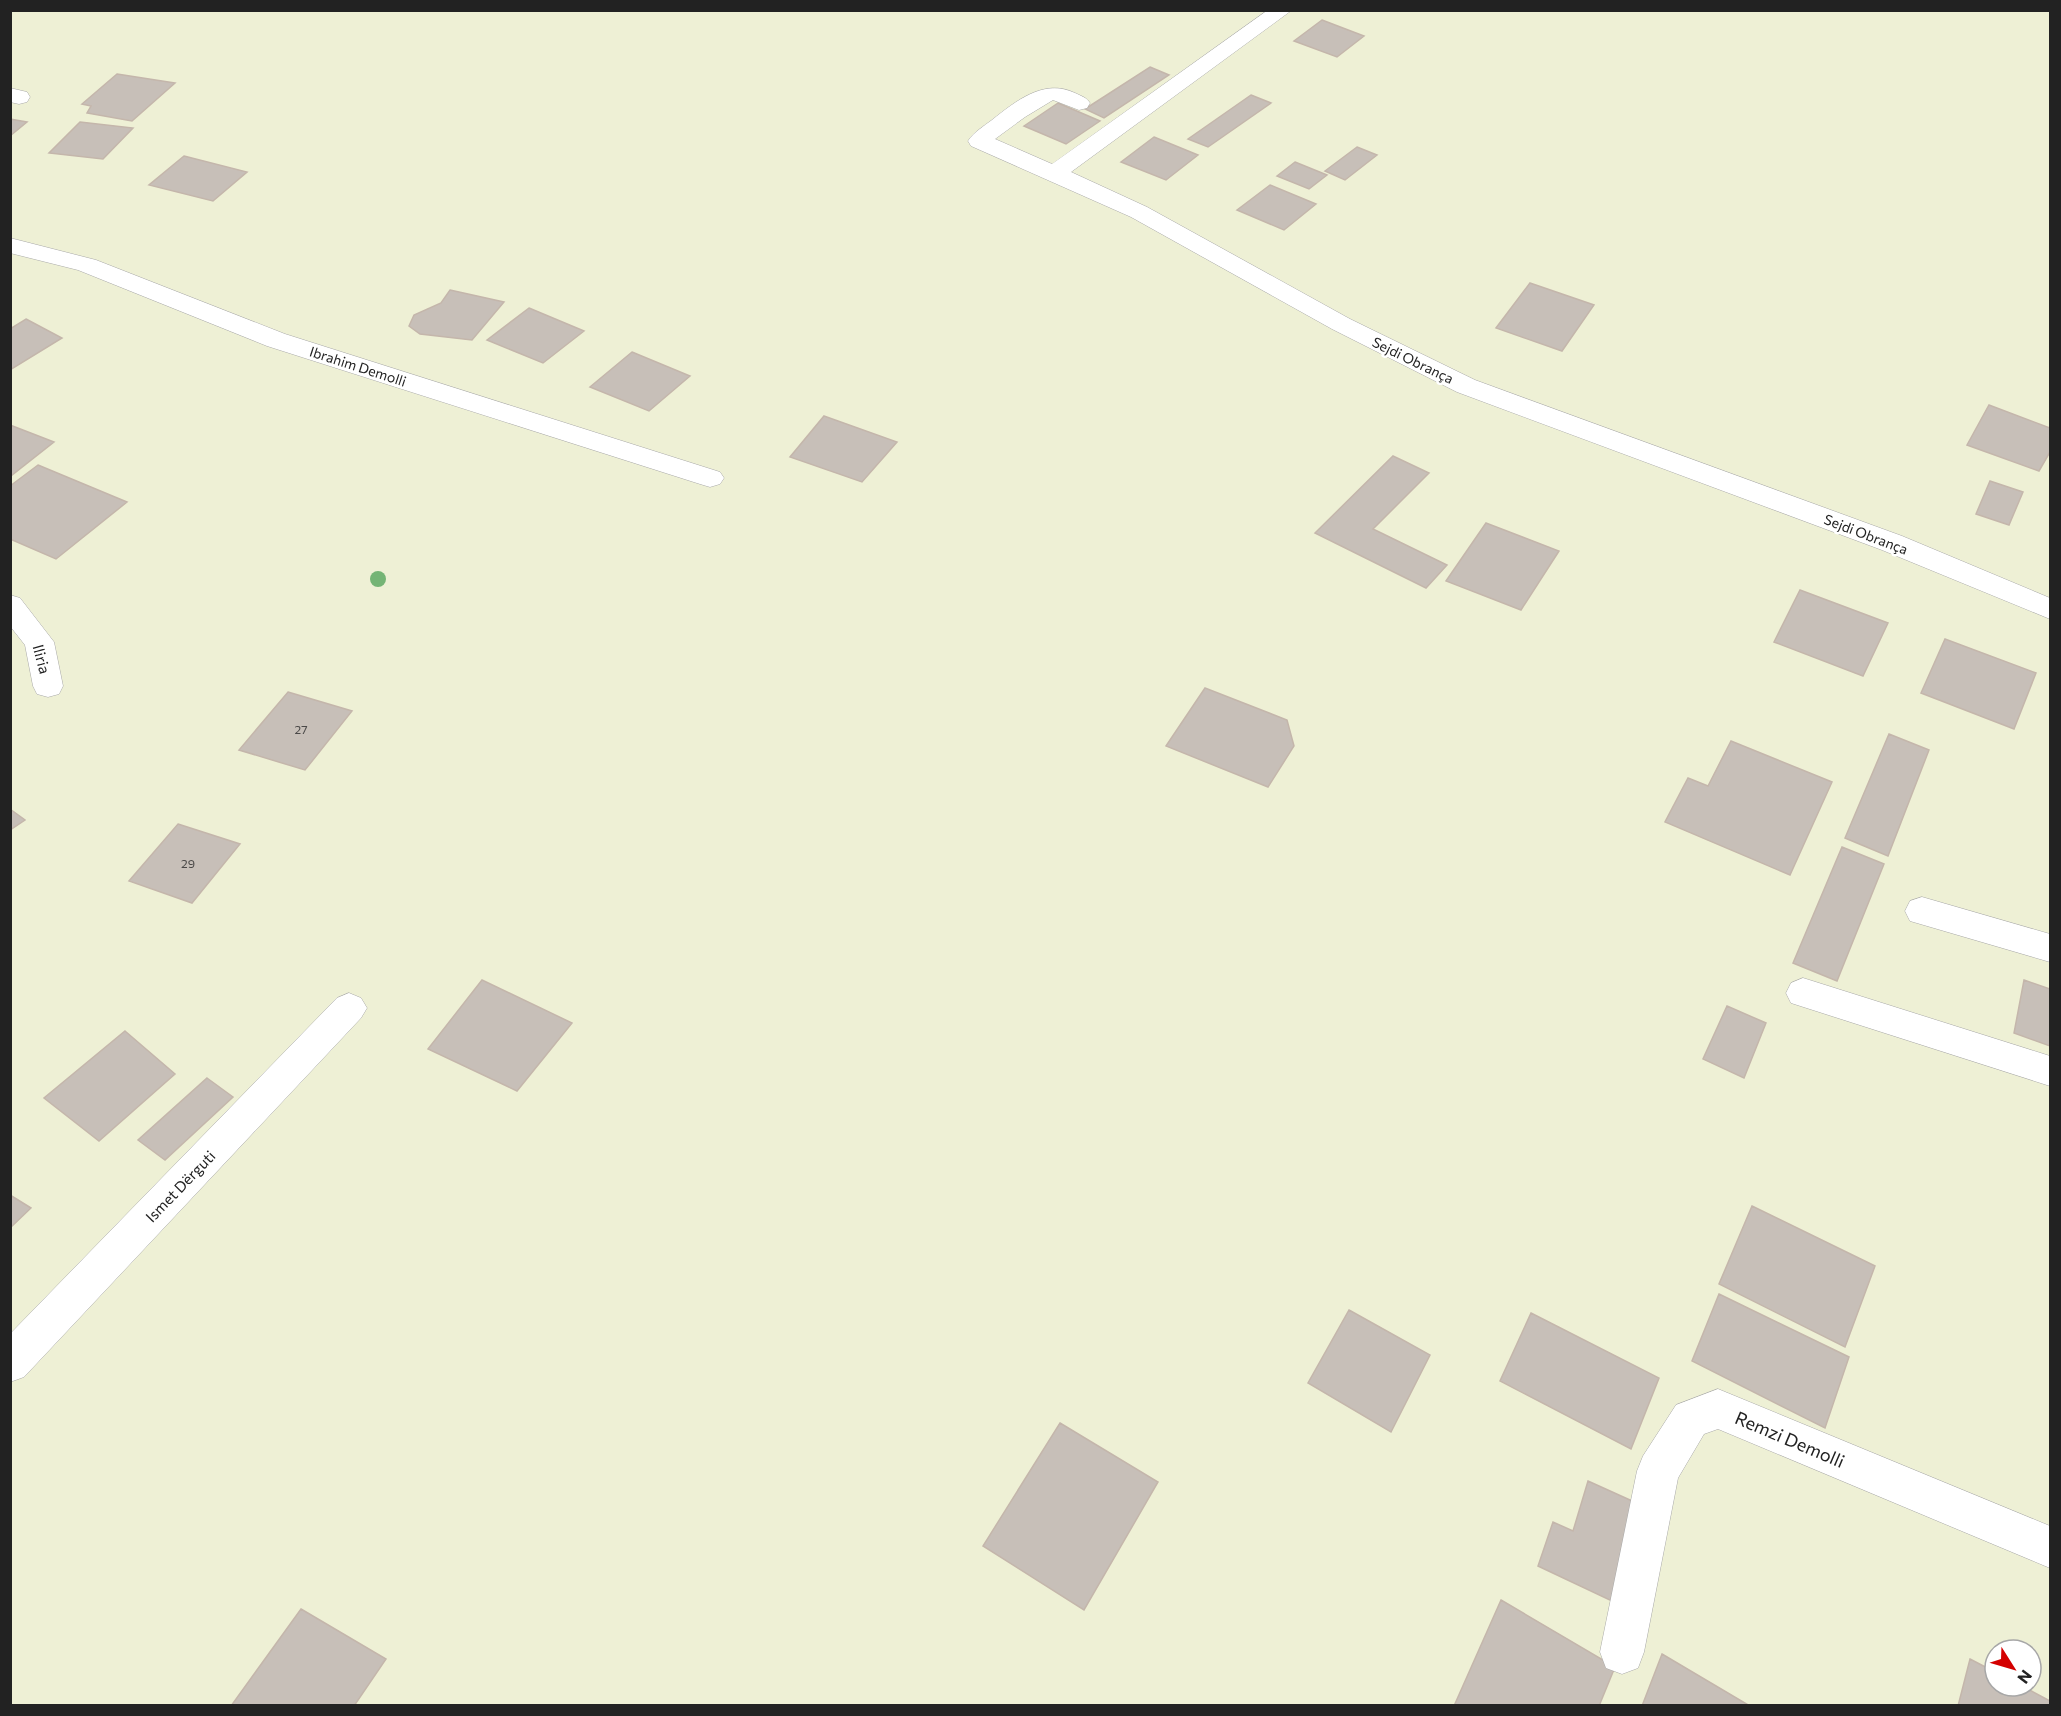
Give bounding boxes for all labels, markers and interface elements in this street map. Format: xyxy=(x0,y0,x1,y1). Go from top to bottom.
street label: Sejdi Obrança xyxy=(1370,333,1456,387)
street label: Ibrahim Demolli xyxy=(308,342,408,390)
street label: Sejdi Obrança xyxy=(1822,510,1910,558)
street label: Iliria xyxy=(29,642,55,676)
house number: 27 xyxy=(295,722,307,736)
house number: 29 xyxy=(181,856,195,870)
street label: Ismet Dërguti xyxy=(141,1147,219,1225)
street label: Remzi Demolli xyxy=(1732,1406,1848,1472)
north arrow xyxy=(1983,1638,2043,1698)
text: N xyxy=(2014,1667,2037,1688)

